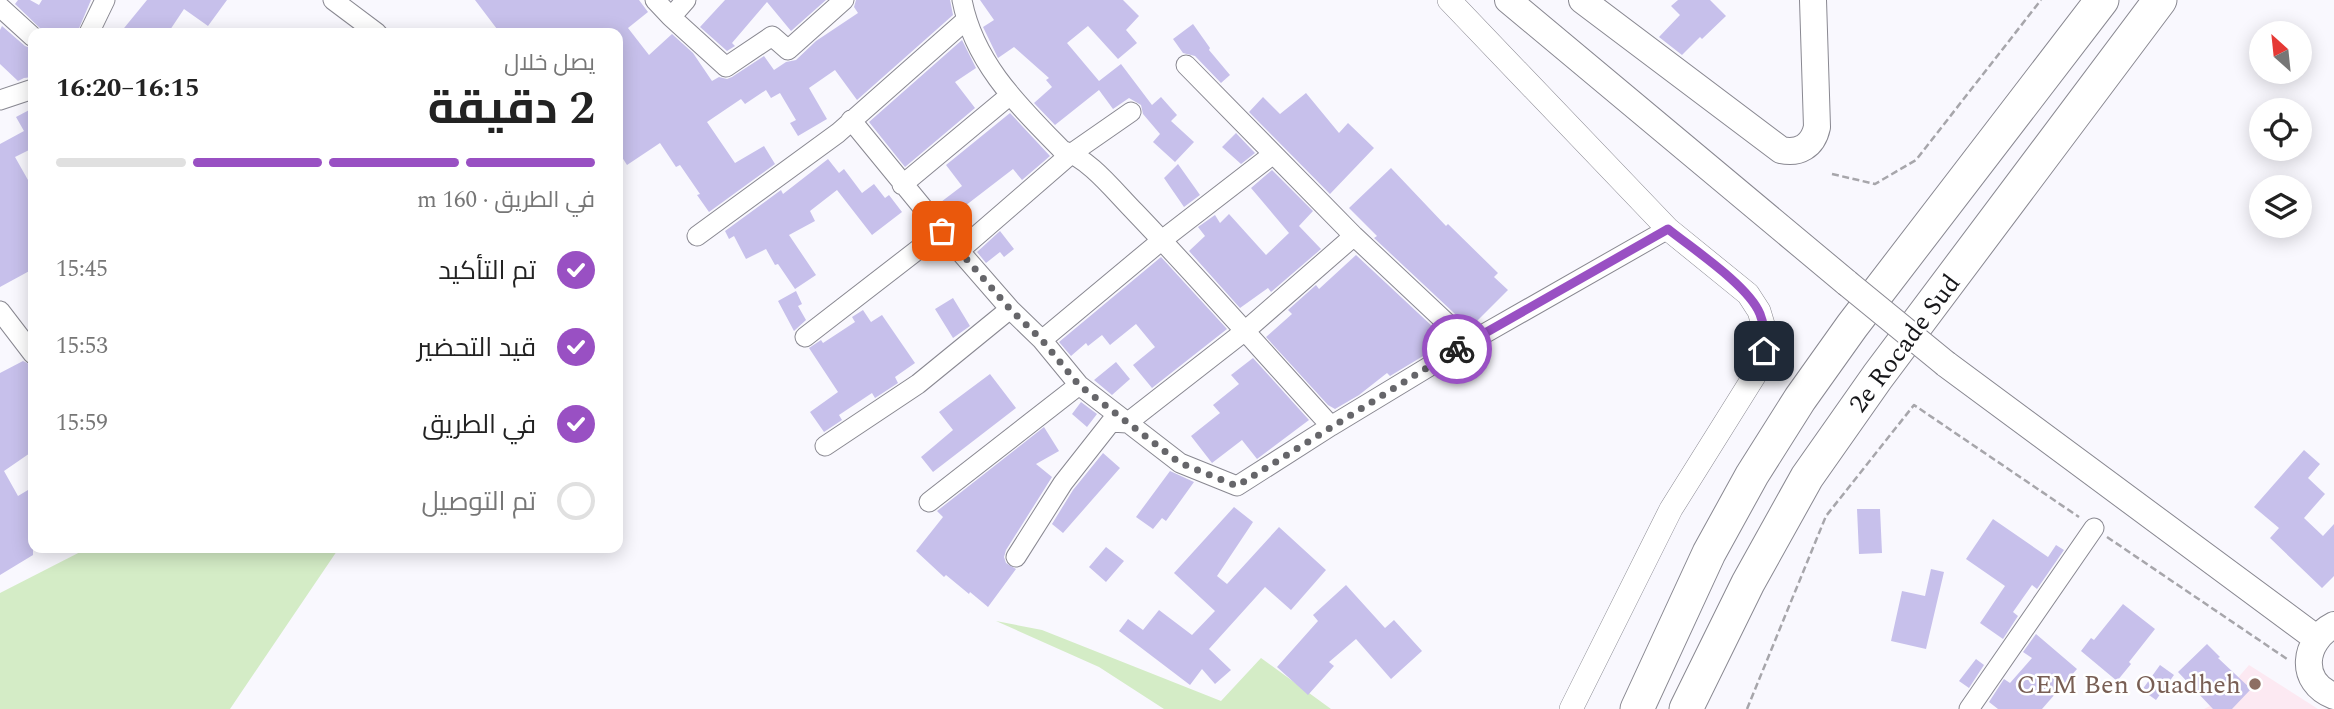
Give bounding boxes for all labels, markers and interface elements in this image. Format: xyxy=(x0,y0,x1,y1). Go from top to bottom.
north arrow xyxy=(2249,21,2312,84)
map controls xyxy=(2249,21,2312,238)
text: يصل خلال xyxy=(504,46,595,81)
text: 16:15–16:20 xyxy=(56,68,200,108)
text: 2 دقيقة xyxy=(428,74,595,144)
button: locate xyxy=(2249,98,2312,161)
button: layers xyxy=(2249,175,2312,238)
text: في الطريق · 160 m xyxy=(417,183,595,218)
pin xyxy=(912,201,972,261)
icon: bag xyxy=(923,212,961,250)
text: تم التأكيد xyxy=(438,251,536,291)
icon: check xyxy=(557,251,595,289)
text: 15:45 xyxy=(56,252,108,287)
street label: 2e Rocade Sud xyxy=(1839,266,1970,422)
courier xyxy=(1422,314,1492,384)
pin xyxy=(1734,321,1794,381)
text: قيد التحضير xyxy=(417,328,536,368)
icon: check xyxy=(557,328,595,366)
text: 15:53 xyxy=(56,329,108,364)
icon: bike xyxy=(1438,330,1476,368)
icon: home xyxy=(1745,332,1783,370)
text: في الطريق xyxy=(422,405,536,445)
icon: check xyxy=(557,405,595,443)
text: 15:59 xyxy=(56,406,108,441)
text: تم التوصيل xyxy=(421,482,536,522)
place label: CEM Ben Ouadheh xyxy=(2016,665,2241,705)
marker: CEM Ben Ouadheh xyxy=(2247,676,2263,692)

